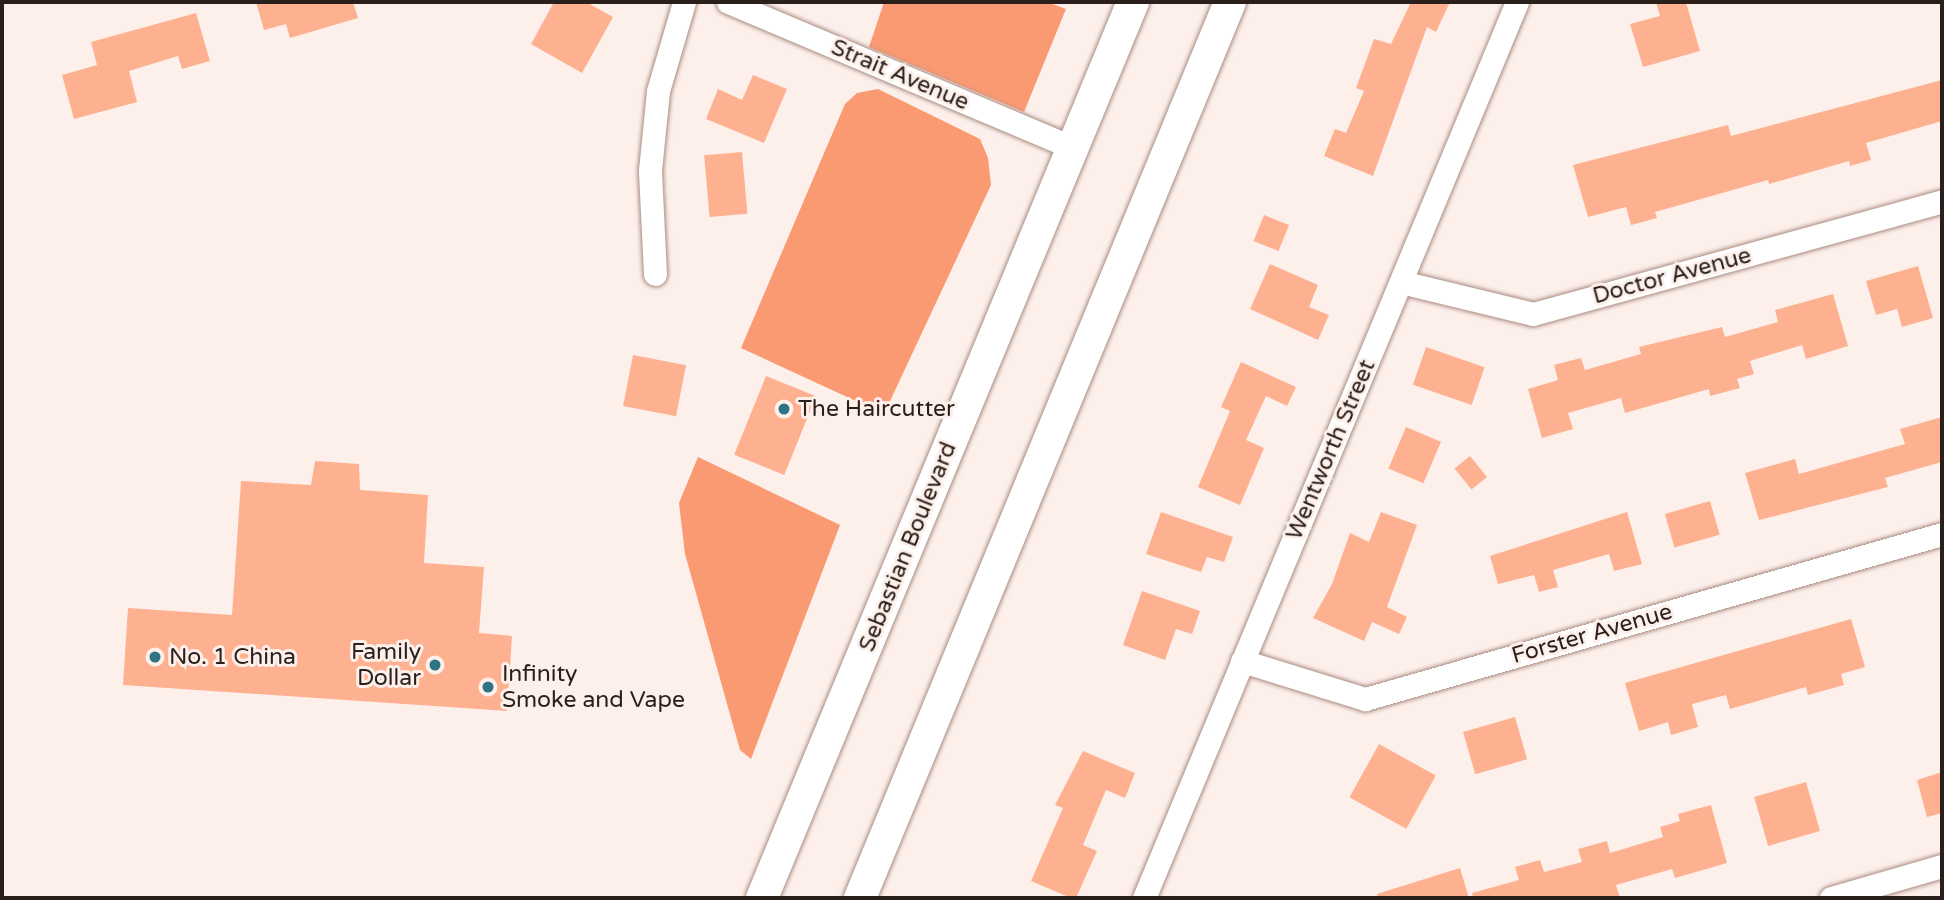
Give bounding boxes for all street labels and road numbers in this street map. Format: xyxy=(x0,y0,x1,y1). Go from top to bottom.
street label: Strait Avenue xyxy=(827,34,973,116)
street label: Doctor Avenue xyxy=(1590,242,1754,310)
street label: Wentworth Street xyxy=(1281,356,1381,544)
street label: Sebastian Boulevard xyxy=(853,438,963,656)
street label: Forster Avenue xyxy=(1509,598,1675,670)

